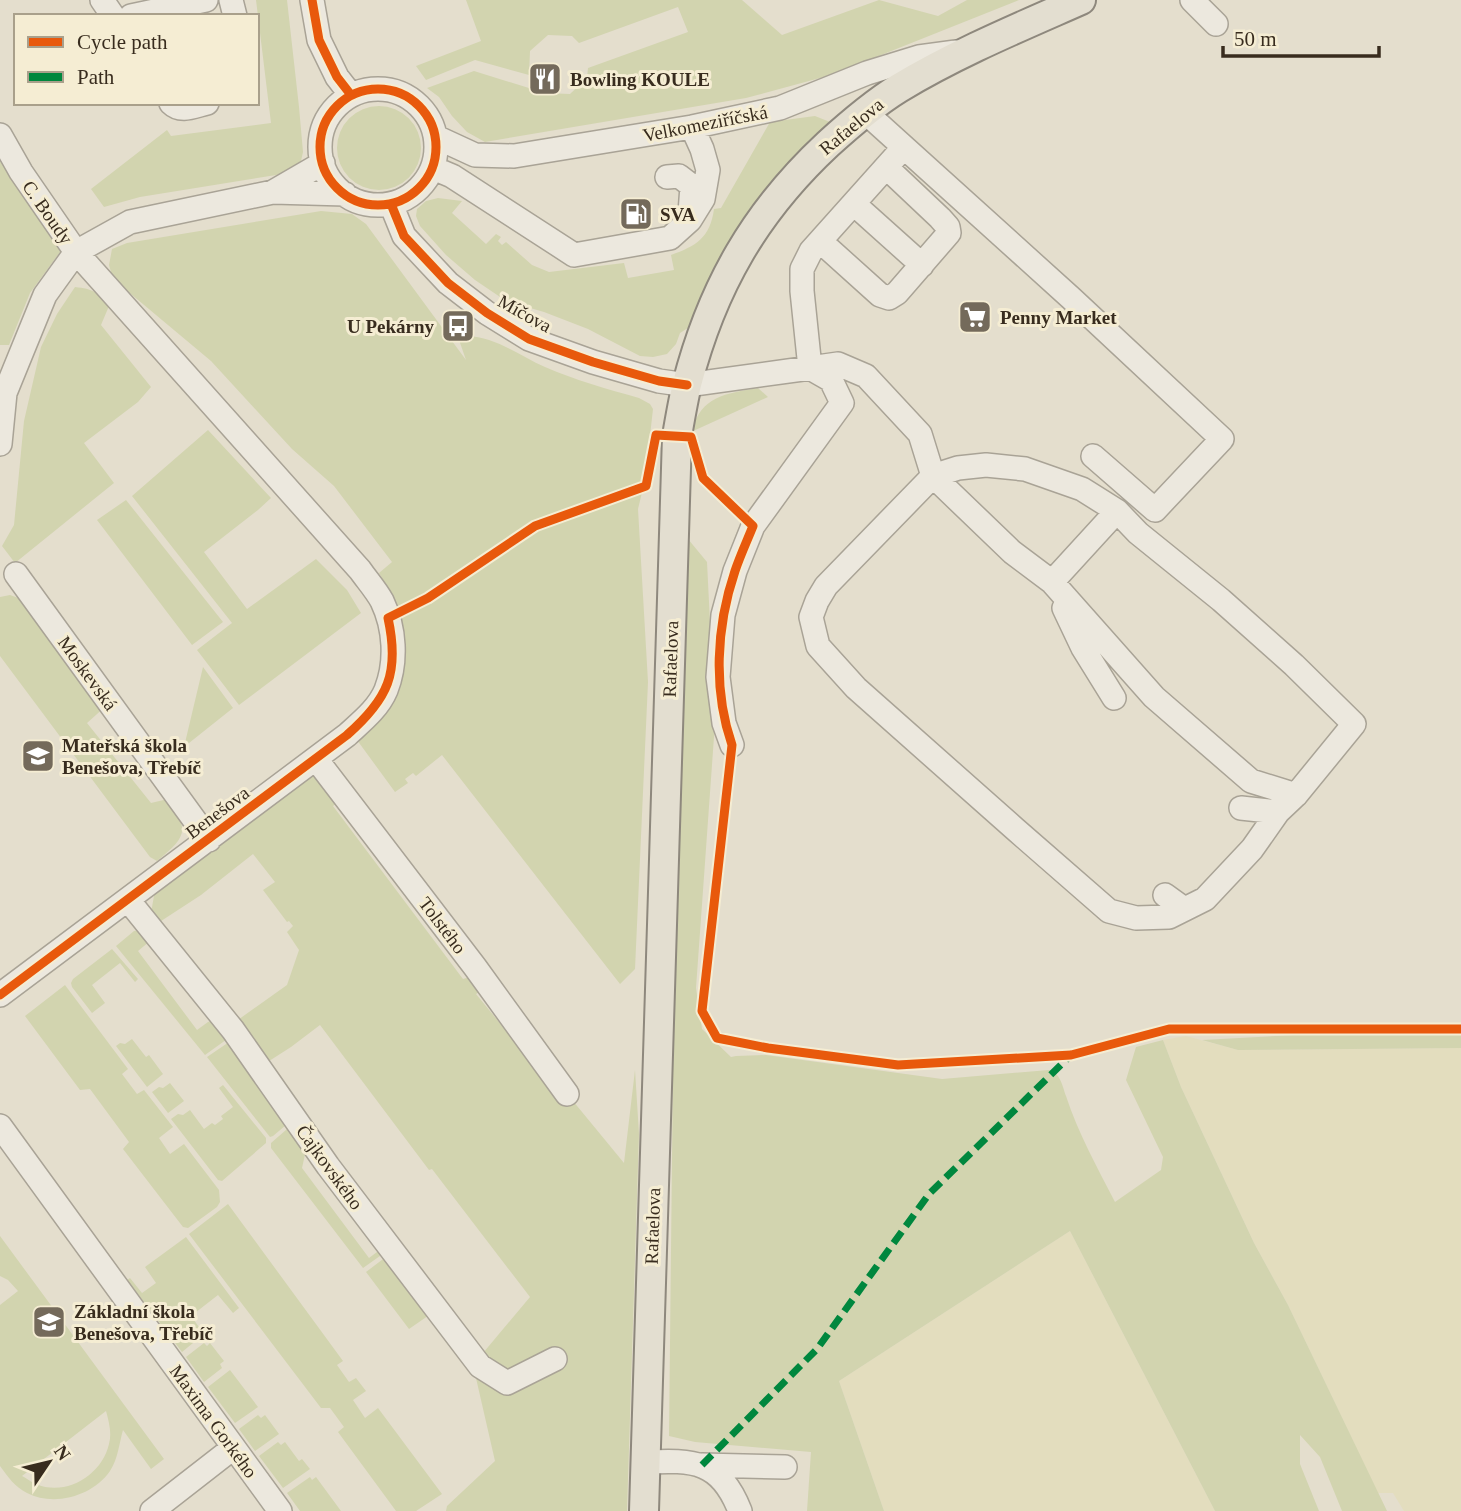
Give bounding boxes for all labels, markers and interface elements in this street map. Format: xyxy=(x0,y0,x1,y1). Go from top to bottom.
legend xyxy=(14,14,259,105)
scale bar xyxy=(1223,14,1379,58)
text: 50 m xyxy=(1234,27,1277,51)
text: Cycle path xyxy=(77,30,168,54)
restaurant icon: Bowling KOULE xyxy=(526,60,564,98)
text: Path xyxy=(77,65,115,89)
place label: Bowling KOULE xyxy=(570,69,710,90)
street label: Rafaelova xyxy=(815,93,888,159)
street label: Velkomeziříčská xyxy=(641,101,770,146)
street label: C. Boudy xyxy=(18,176,77,249)
fuel station icon: SVA xyxy=(617,195,655,233)
place label: SVA xyxy=(660,204,696,225)
street label: Míčova xyxy=(494,290,556,337)
supermarket icon: Penny Market xyxy=(956,298,994,336)
bus stop icon: U Pekárny xyxy=(439,307,477,345)
place label: Penny Market xyxy=(1000,307,1117,328)
place label: U Pekárny xyxy=(347,316,434,337)
street label: Rafaelova xyxy=(659,620,682,698)
street label: Moskevská xyxy=(54,632,122,715)
place label: Mateřská škola Benešova, Třebíč xyxy=(62,735,201,778)
school or university icon: Mateřská škola Benešova, Třebíč xyxy=(19,737,57,775)
street label: Benešova xyxy=(181,781,254,843)
street label: Tolstého xyxy=(415,893,471,958)
street label: Čajkovského xyxy=(292,1121,367,1214)
street label: Rafaelova xyxy=(641,1187,664,1265)
place label: Základní škola Benešova, Třebíč xyxy=(74,1301,213,1344)
school or university icon: Základní škola Benešova, Třebíč xyxy=(30,1303,68,1341)
street label: Maxima Gorkého xyxy=(166,1361,262,1482)
north arrow xyxy=(14,1427,84,1497)
text: N xyxy=(50,1441,75,1464)

